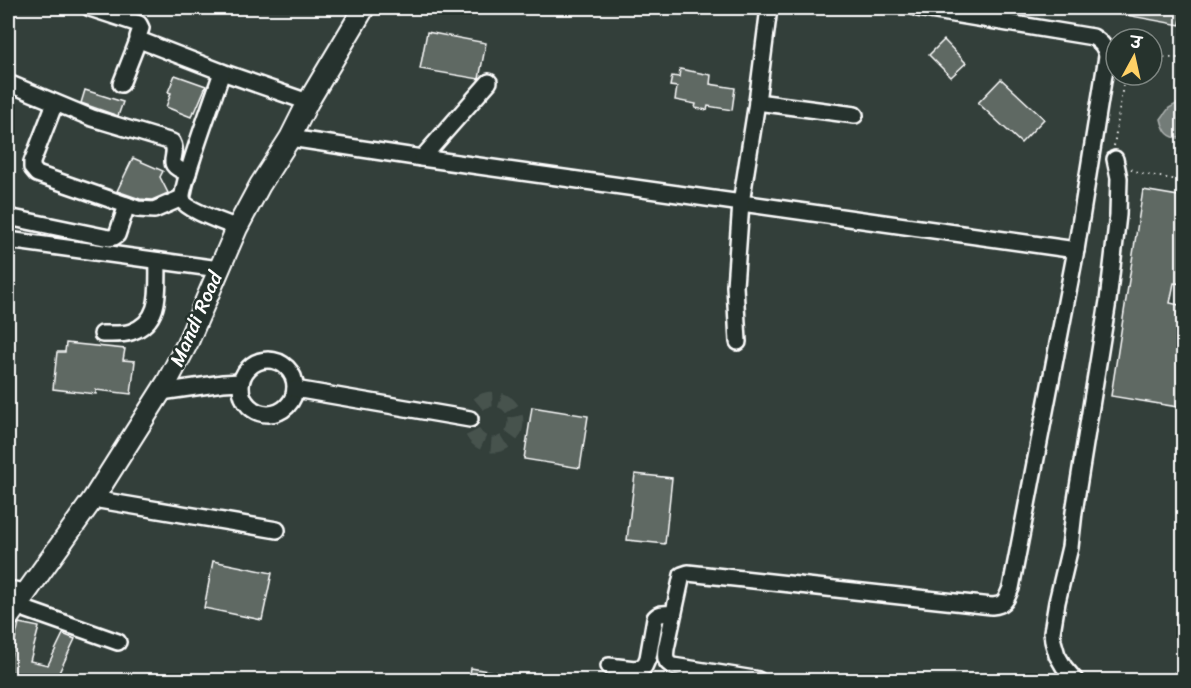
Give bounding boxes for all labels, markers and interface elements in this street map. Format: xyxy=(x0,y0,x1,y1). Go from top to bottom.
north arrow xyxy=(1104,27,1164,87)
text: उ xyxy=(1127,27,1145,58)
street label: Mandi Road xyxy=(159,264,233,372)

